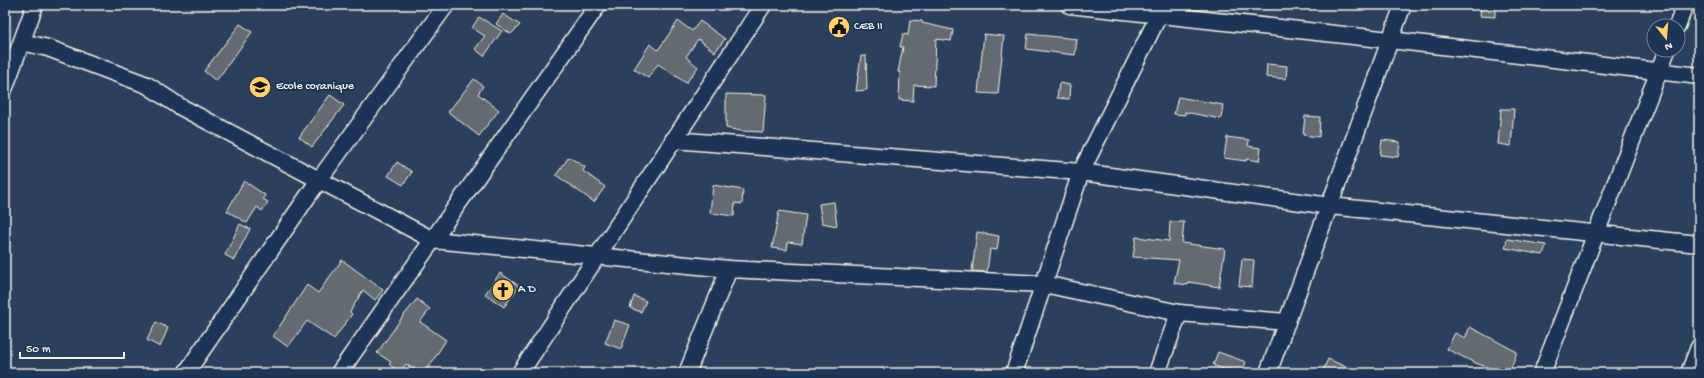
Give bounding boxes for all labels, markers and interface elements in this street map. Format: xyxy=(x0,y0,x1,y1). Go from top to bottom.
public building icon: CEB II xyxy=(826,14,852,40)
north arrow xyxy=(1646,18,1686,58)
place label: CEB II xyxy=(854,20,883,34)
text: N xyxy=(1663,39,1674,52)
school or university icon: Ecole coranique xyxy=(247,74,273,100)
place label: Ecole coranique xyxy=(276,80,355,94)
church icon: A D xyxy=(490,277,516,303)
place label: A D xyxy=(518,283,536,297)
scale bar xyxy=(20,334,124,360)
text: 50 m xyxy=(26,343,51,357)

